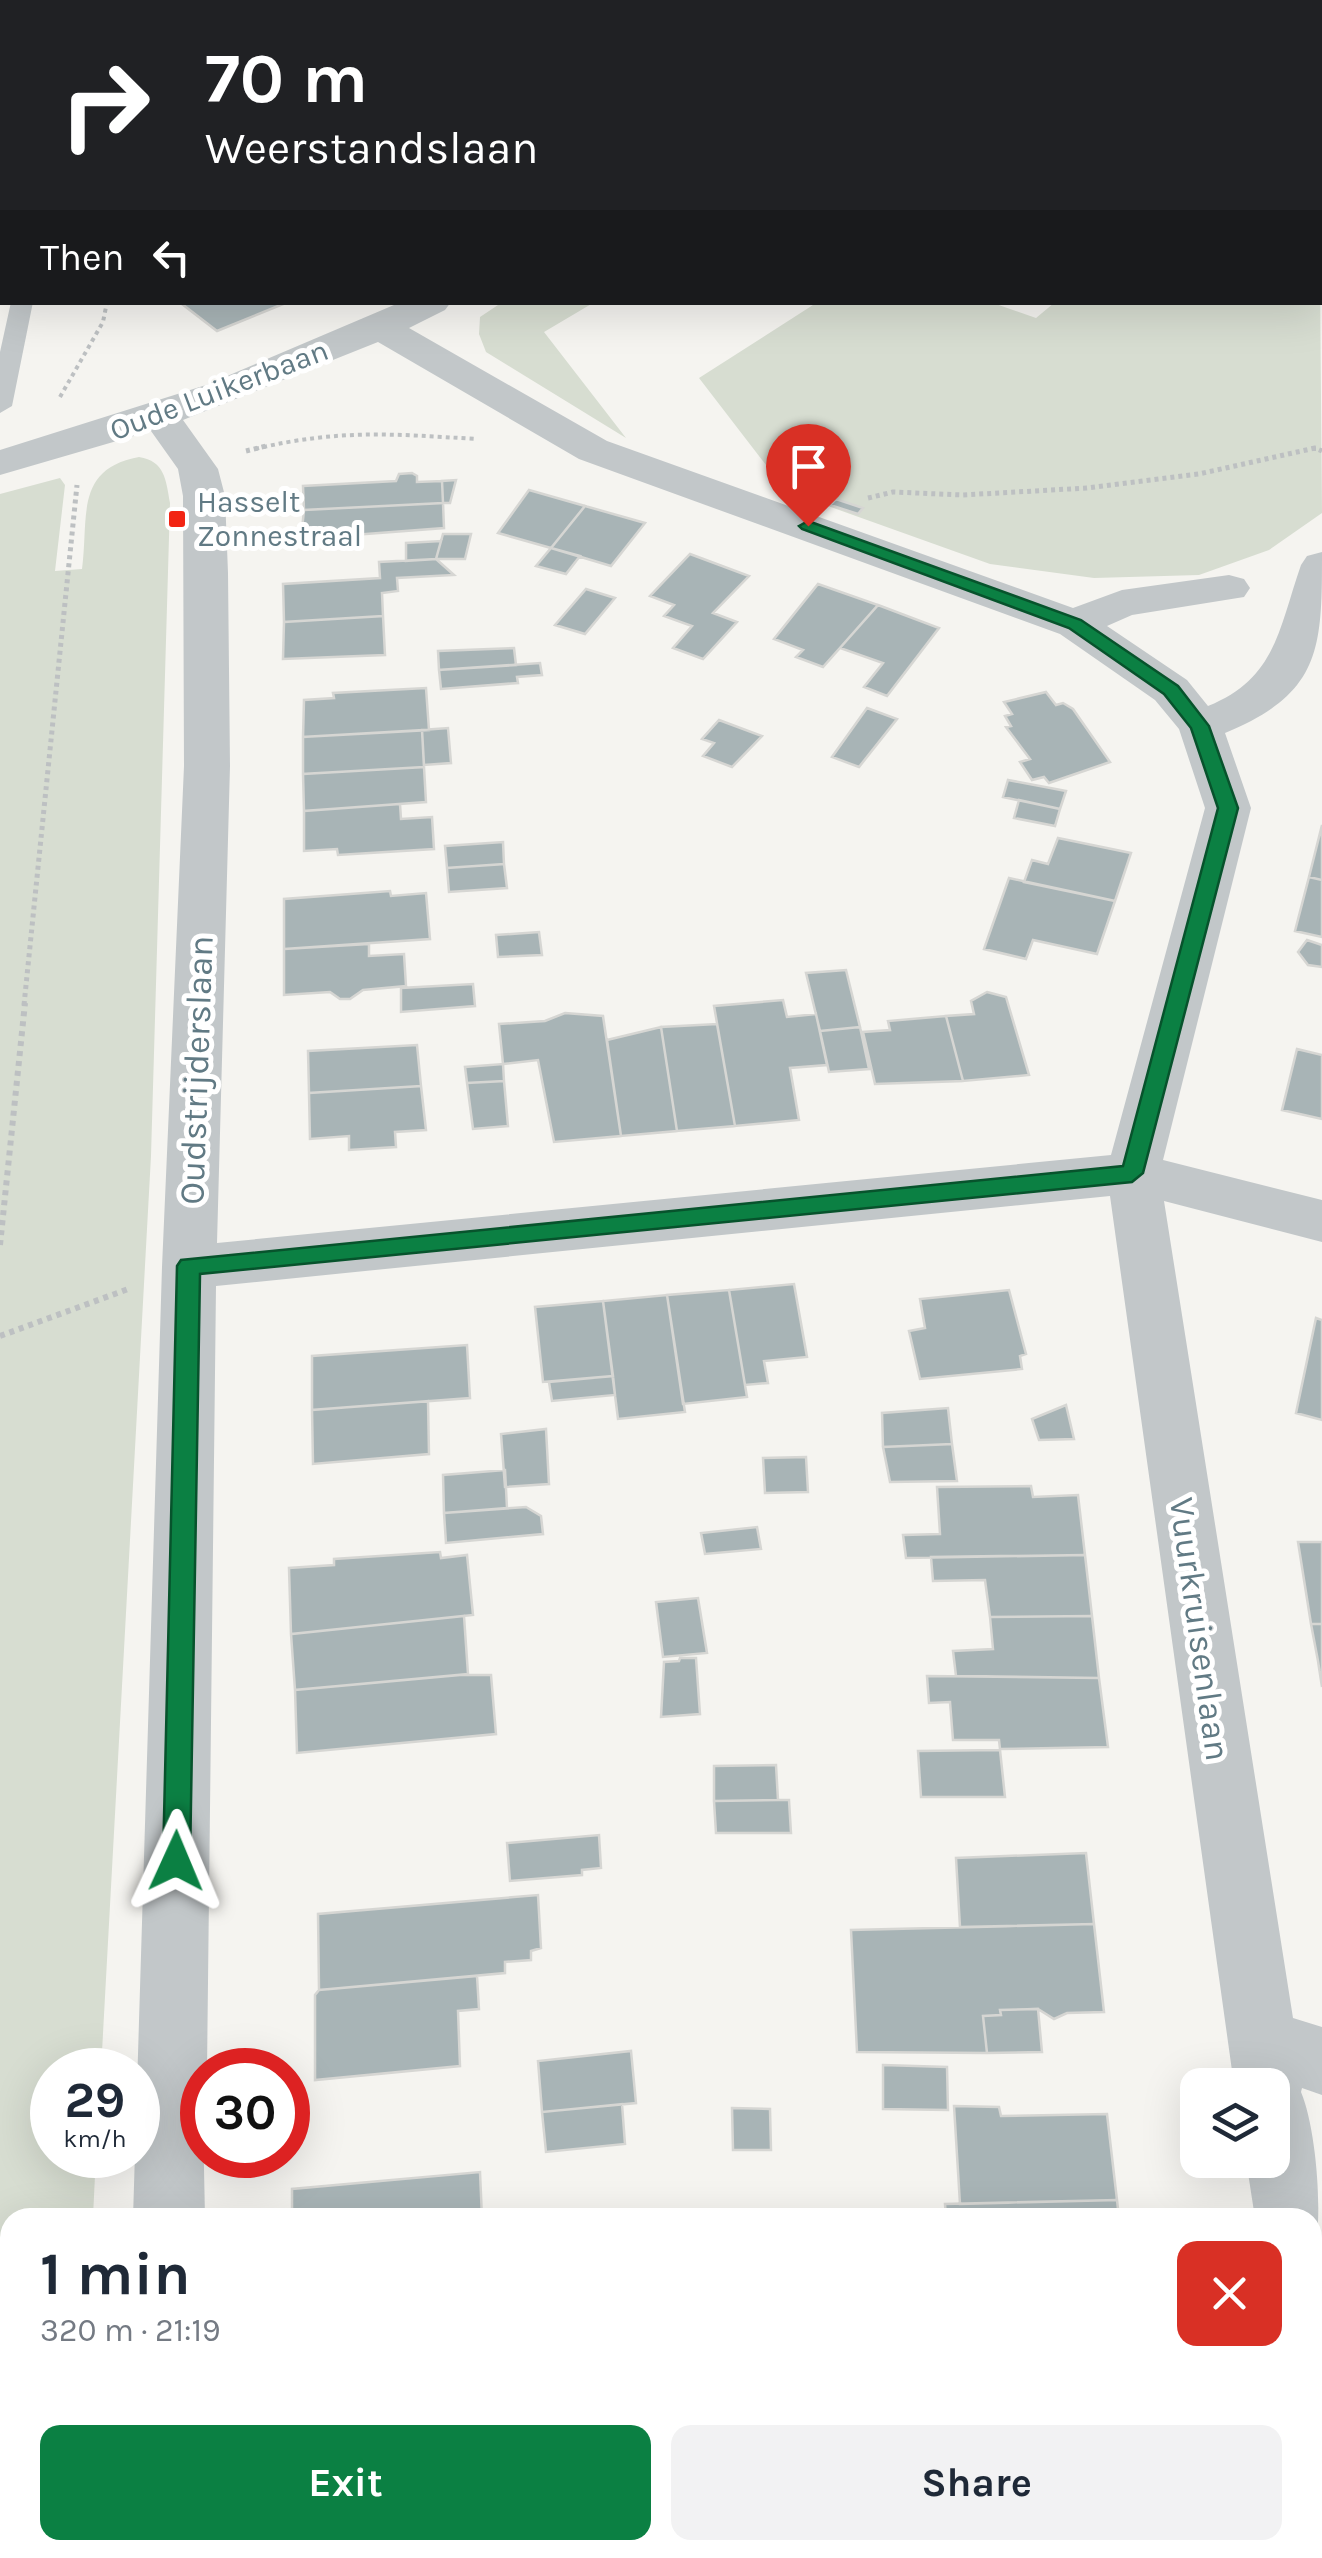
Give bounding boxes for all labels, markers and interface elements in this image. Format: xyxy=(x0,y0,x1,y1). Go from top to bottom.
text: 70 m xyxy=(205,38,368,120)
icon: right xyxy=(40,40,170,170)
text: Weerstandslaan xyxy=(205,122,538,174)
icon: left xyxy=(144,230,199,285)
text: Then xyxy=(40,235,124,280)
street label: Oude Luikerbaan xyxy=(105,332,333,448)
pin xyxy=(766,424,851,527)
icon: arrive xyxy=(781,439,836,494)
place label: Hasselt Zonnestraal xyxy=(197,484,362,554)
marker: Hasselt Zonnestraal xyxy=(166,508,188,530)
street label: Oudstrijderslaan xyxy=(171,935,222,1205)
street label: Vuurkruisenlaan xyxy=(1161,1495,1238,1763)
position arrow xyxy=(124,1809,228,1913)
speed limit sign: 30 xyxy=(180,2048,310,2178)
map controls xyxy=(1180,2068,1290,2178)
button: layers xyxy=(1180,2068,1290,2178)
text: 29 xyxy=(65,2071,125,2130)
text: km/h xyxy=(63,2124,127,2153)
text: 1 min xyxy=(40,2239,191,2309)
button: close xyxy=(1177,2241,1282,2346)
text: 320 m · 21:19 xyxy=(40,2312,221,2349)
button: Exit xyxy=(40,2425,651,2540)
button: Share xyxy=(671,2425,1282,2540)

